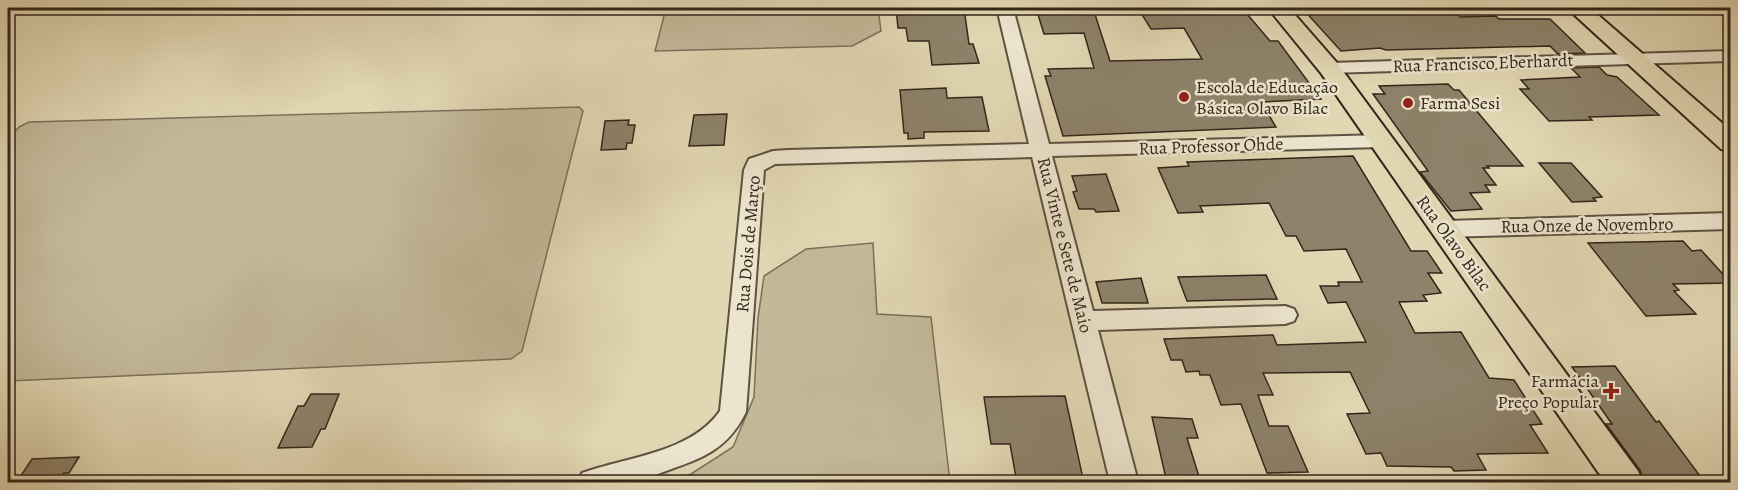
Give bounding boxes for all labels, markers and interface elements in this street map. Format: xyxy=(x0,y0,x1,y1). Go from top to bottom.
street label: Rua Francisco Eberhardt xyxy=(1392,48,1574,78)
place label: Escola de Educação Básica Olavo Bilac xyxy=(1196,75,1338,120)
marker: Escola de Educação Básica Olavo Bilac xyxy=(1177,90,1191,104)
place label: Farma Sesi xyxy=(1420,91,1500,115)
marker: Farma Sesi xyxy=(1401,96,1415,110)
street label: Rua Professor Ohde xyxy=(1138,131,1284,161)
street label: Rua Vinte e Sete de Maio xyxy=(1032,155,1098,335)
street label: Rua Dois de Março xyxy=(730,174,766,314)
street label: Rua Olavo Bilac xyxy=(1411,190,1497,296)
street label: Rua Onze de Novembro xyxy=(1501,211,1673,239)
place label: Farmácia Preço Popular xyxy=(1498,369,1600,414)
marker: Farmácia Preço Popular xyxy=(1604,384,1618,398)

